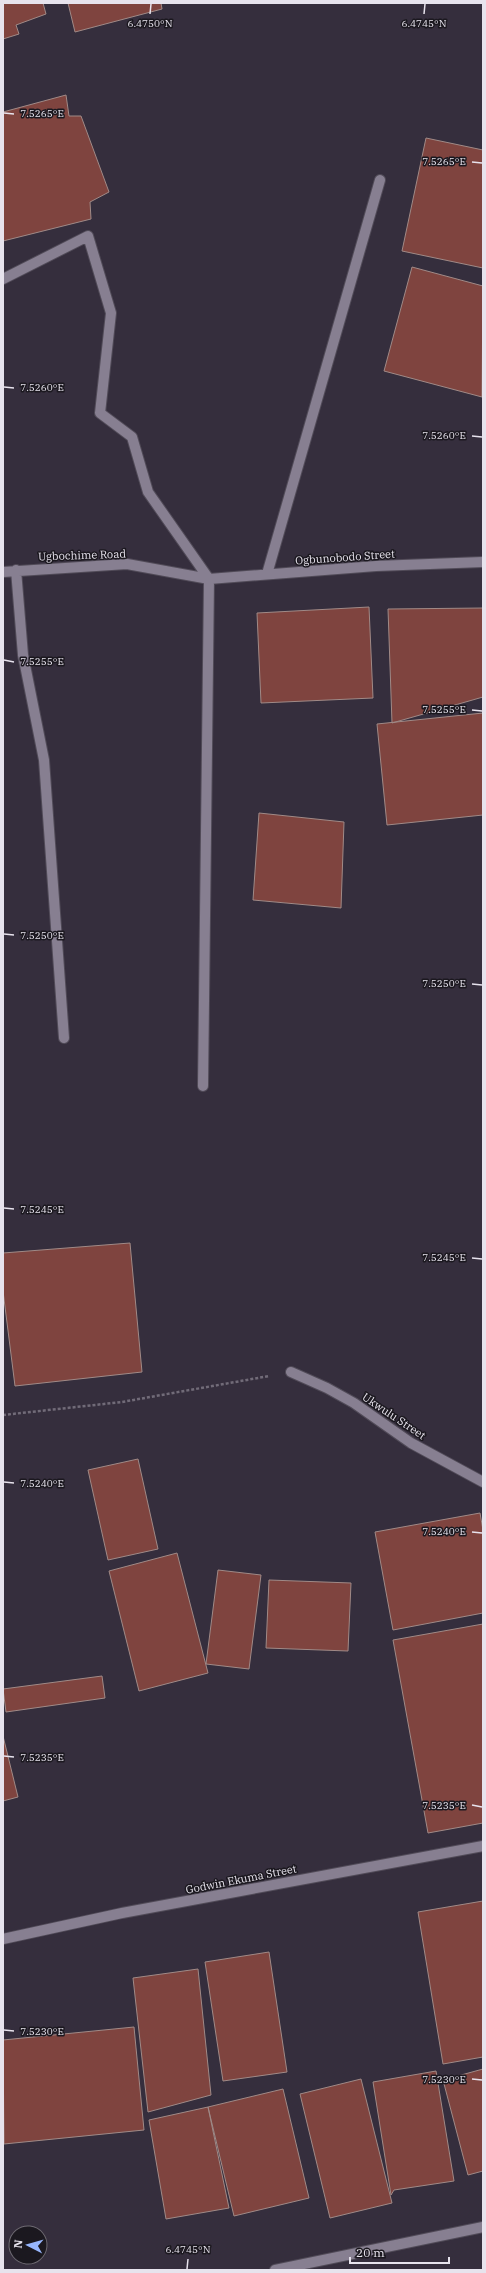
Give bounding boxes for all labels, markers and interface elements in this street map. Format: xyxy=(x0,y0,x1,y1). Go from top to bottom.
text: 6.4750°N xyxy=(127,17,173,30)
text: 6.4745°N xyxy=(401,17,447,30)
text: 7.5265°E xyxy=(20,107,64,120)
text: 7.5265°E xyxy=(422,155,466,168)
text: 7.5260°E xyxy=(20,381,64,394)
text: 7.5260°E xyxy=(422,429,466,442)
street label: Ugbochime Road xyxy=(38,546,127,564)
street label: Ogbunobodo Street xyxy=(295,547,395,567)
text: 7.5255°E xyxy=(20,655,64,668)
text: 7.5255°E xyxy=(422,703,466,716)
text: 7.5250°E xyxy=(20,929,64,942)
text: 7.5250°E xyxy=(422,977,466,990)
text: 7.5245°E xyxy=(20,1203,64,1216)
text: 7.5245°E xyxy=(422,1251,466,1264)
street label: Ukwulu Street xyxy=(360,1390,428,1442)
text: 7.5240°E xyxy=(20,1477,64,1490)
text: 7.5240°E xyxy=(422,1525,466,1538)
text: 7.5235°E xyxy=(20,1751,64,1764)
text: 7.5235°E xyxy=(422,1799,466,1812)
street label: Godwin Ekuma Street xyxy=(184,1861,298,1897)
text: 7.5230°E xyxy=(20,2025,64,2038)
text: 7.5230°E xyxy=(422,2073,466,2086)
north arrow xyxy=(8,2225,48,2265)
text: N xyxy=(11,2239,26,2249)
scale bar xyxy=(350,2239,449,2265)
text: 6.4745°N xyxy=(165,2243,211,2256)
text: 20 m xyxy=(356,2245,385,2260)

